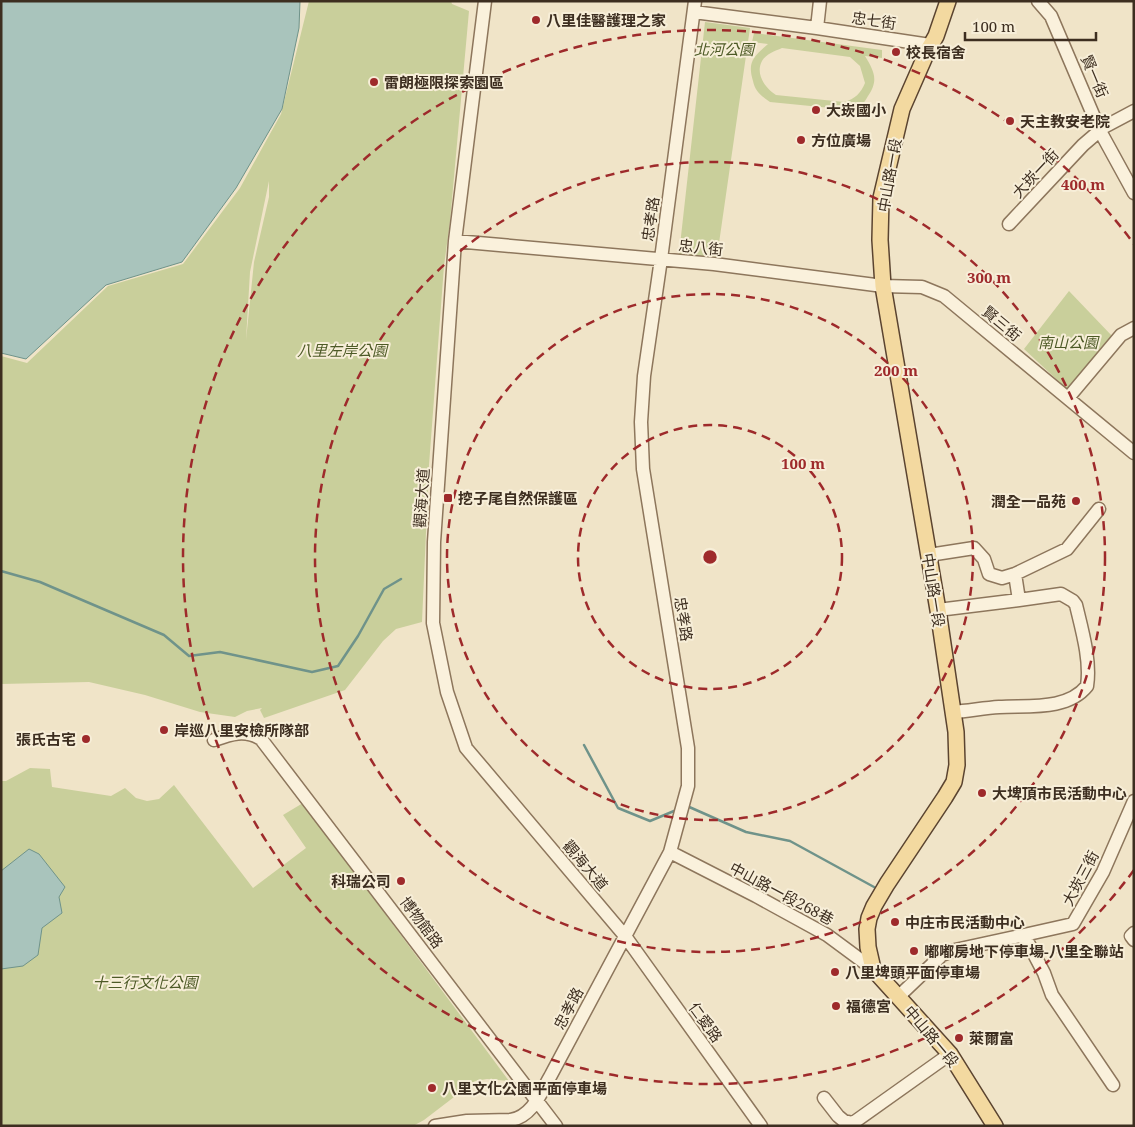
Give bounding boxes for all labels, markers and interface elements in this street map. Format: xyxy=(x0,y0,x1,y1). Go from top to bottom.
street label: 忠七街 xyxy=(850,7,898,33)
place label: 八里佳醫護理之家 xyxy=(546,10,666,30)
scale bar xyxy=(965,10,1096,42)
marker: 八里佳醫護理之家 xyxy=(530,14,542,26)
text: 100 m xyxy=(972,16,1015,36)
park label: 北河公園 xyxy=(694,39,756,59)
place label: 校長宿舍 xyxy=(906,42,966,62)
marker: 校長宿舍 xyxy=(890,46,902,58)
street label: 賢一街 xyxy=(1077,51,1113,101)
place label: 雷朗極限探索園區 xyxy=(384,72,504,92)
marker: 雷朗極限探索園區 xyxy=(368,76,380,88)
place label: 大崁國小 xyxy=(826,100,887,120)
marker: 大崁國小 xyxy=(810,104,822,116)
place label: 天主教安老院 xyxy=(1020,111,1110,131)
marker: 天主教安老院 xyxy=(1004,115,1016,127)
place label: 方位廣場 xyxy=(811,130,871,150)
marker: 方位廣場 xyxy=(795,134,807,146)
street label: 中山路一段 xyxy=(873,136,905,214)
street label: 大崁一街 xyxy=(1007,144,1063,202)
text: 400 m xyxy=(1061,174,1105,194)
street label: 忠孝路 xyxy=(637,195,663,243)
street label: 忠八街 xyxy=(678,235,724,259)
text: 300 m xyxy=(967,267,1011,287)
street label: 賢三街 xyxy=(978,301,1026,345)
park label: 南山公園 xyxy=(1038,332,1100,352)
park label: 八里左岸公園 xyxy=(297,340,389,360)
text: 200 m xyxy=(874,360,918,380)
text: 100 m xyxy=(781,453,825,473)
street label: 觀海大道 xyxy=(409,467,433,529)
place label: 挖子尾自然保護區 xyxy=(458,488,578,508)
place label: 潤全一品苑 xyxy=(991,491,1066,511)
marker: 挖子尾自然保護區 xyxy=(442,492,454,504)
marker: 潤全一品苑 xyxy=(1070,495,1082,507)
centre of rings xyxy=(701,548,719,566)
street label: 中山路一段 xyxy=(918,551,950,629)
street label: 忠孝路 xyxy=(671,595,697,643)
place label: 岸巡八里安檢所隊部 xyxy=(174,720,309,740)
marker: 岸巡八里安檢所隊部 xyxy=(158,724,170,736)
place label: 張氏古宅 xyxy=(16,729,76,749)
marker: 張氏古宅 xyxy=(80,733,92,745)
place label: 大埤頂市民活動中心 xyxy=(992,783,1127,803)
marker: 大埤頂市民活動中心 xyxy=(976,787,988,799)
street label: 觀海大道 xyxy=(559,836,613,894)
street label: 大崁三街 xyxy=(1057,847,1103,909)
street label: 中山路一段268巷 xyxy=(726,857,838,929)
place label: 科瑞公司 xyxy=(331,871,391,891)
marker: 科瑞公司 xyxy=(395,875,407,887)
street label: 博物館路 xyxy=(396,892,448,952)
place label: 中庄市民活動中心 xyxy=(905,912,1025,932)
marker: 中庄市民活動中心 xyxy=(889,916,901,928)
place label: 嘟嘟房地下停車場-八里全聯站 xyxy=(924,941,1124,961)
marker: 嘟嘟房地下停車場-八里全聯站 xyxy=(908,945,920,957)
place label: 八里埤頭平面停車場 xyxy=(845,962,980,982)
marker: 八里埤頭平面停車場 xyxy=(829,966,841,978)
park label: 十三行文化公園 xyxy=(92,972,199,992)
street label: 忠孝路 xyxy=(549,983,587,1033)
place label: 福德宮 xyxy=(846,996,891,1016)
street label: 仁愛路 xyxy=(685,998,727,1046)
marker: 福德宮 xyxy=(830,1000,842,1012)
street label: 中山路一段 xyxy=(900,1001,964,1071)
place label: 萊爾富 xyxy=(969,1028,1014,1048)
marker: 萊爾富 xyxy=(953,1032,965,1044)
place label: 八里文化公園平面停車場 xyxy=(442,1078,607,1098)
marker: 八里文化公園平面停車場 xyxy=(426,1082,438,1094)

